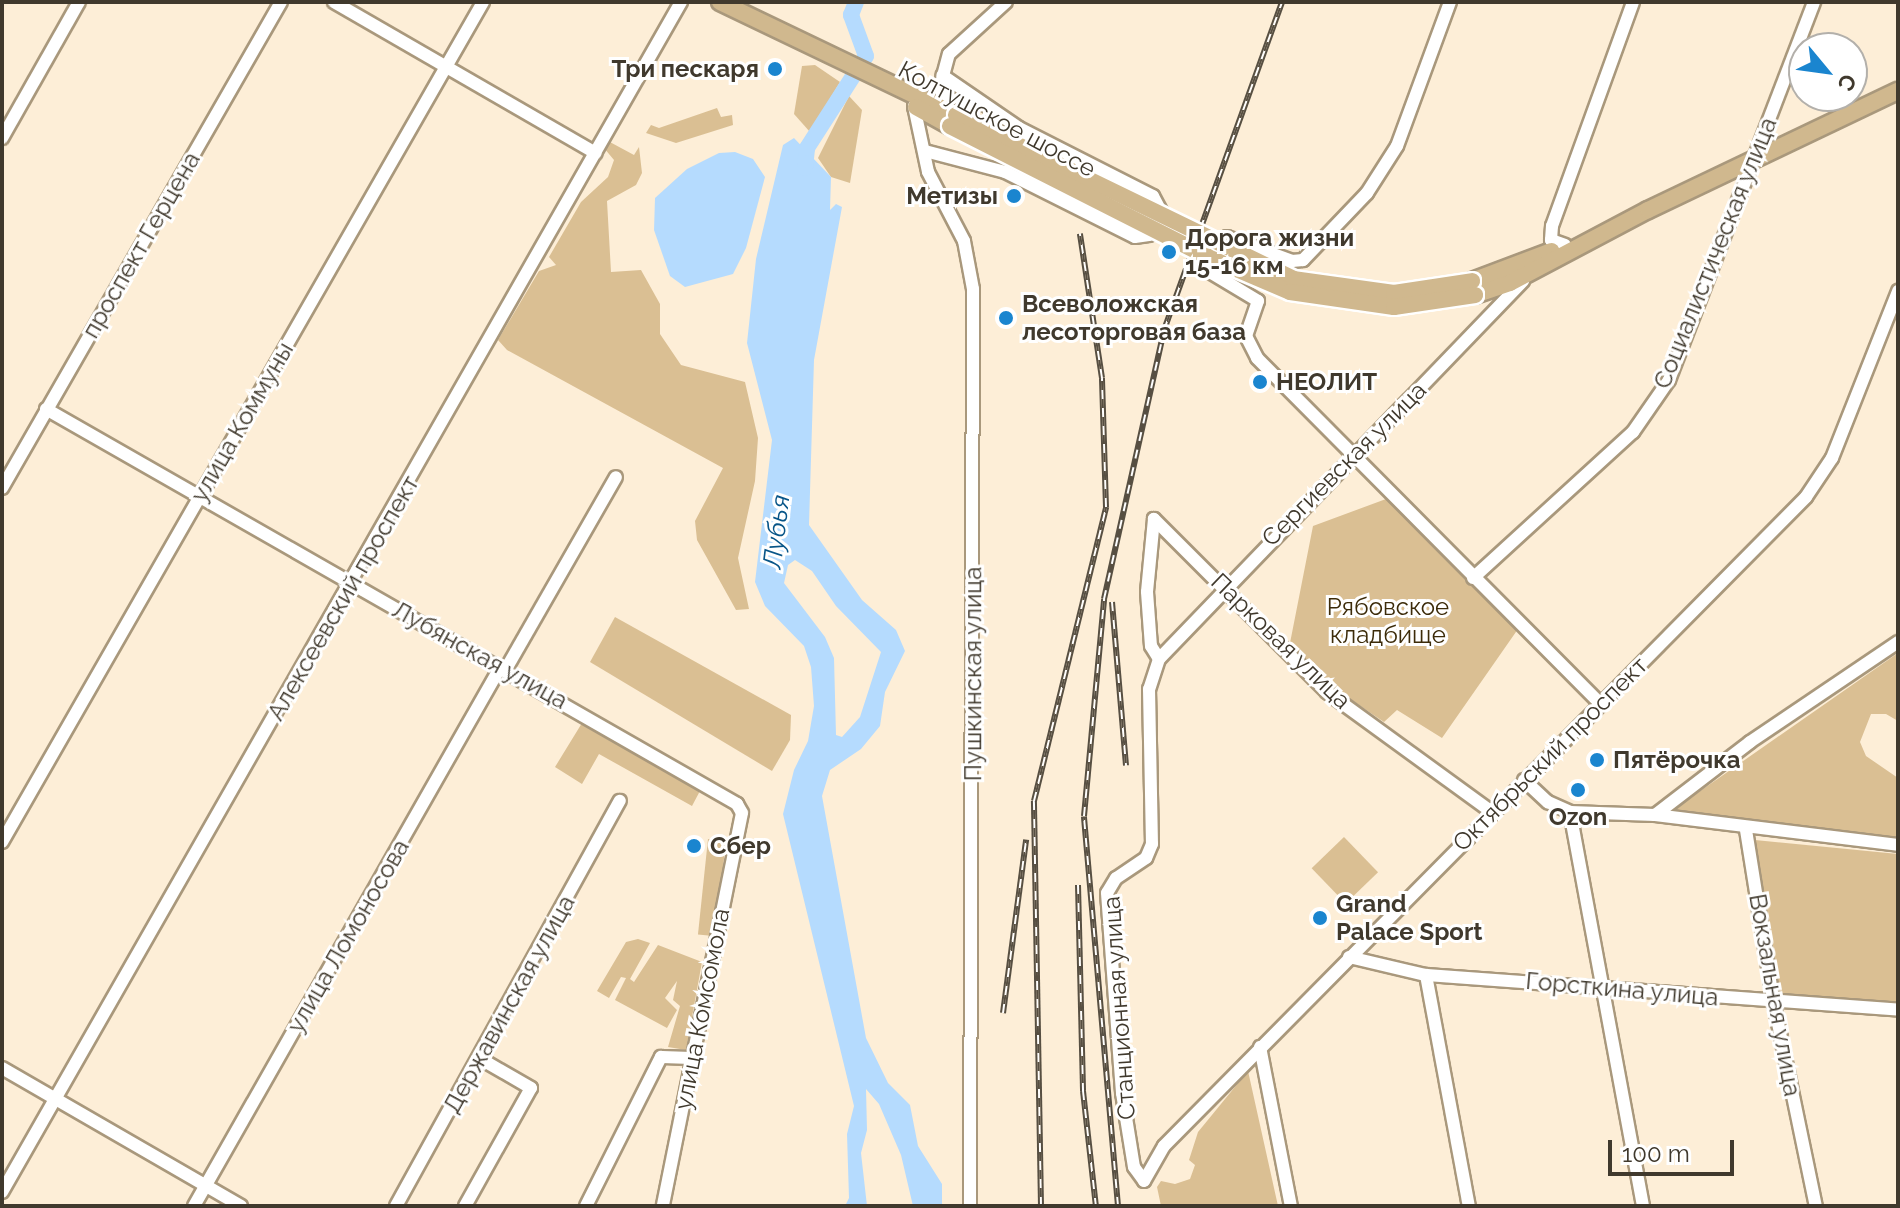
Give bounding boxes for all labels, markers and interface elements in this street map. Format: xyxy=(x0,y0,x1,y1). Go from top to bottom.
north arrow xyxy=(1788,32,1868,112)
place label: Три пескаря xyxy=(612,55,759,83)
street label: Колтушское шоссе xyxy=(893,55,1101,183)
marker: Три пескаря xyxy=(766,60,784,78)
text: С xyxy=(1832,70,1862,96)
street label: Социалистическая улица xyxy=(1647,113,1783,393)
street label: проспект Герцена xyxy=(76,147,206,343)
place label: Метизы xyxy=(906,182,998,210)
marker: Метизы xyxy=(1005,187,1023,205)
place label: Дорога жизни 15-16 км xyxy=(1185,224,1354,280)
marker: Дорога жизни 15-16 км xyxy=(1160,243,1178,261)
place label: Всеволожская лесоторговая база xyxy=(1022,290,1246,346)
marker: Всеволожская лесоторговая база xyxy=(997,309,1015,327)
street label: улица Коммуны xyxy=(185,337,299,507)
place label: НЕОЛИТ xyxy=(1276,368,1377,396)
marker: НЕОЛИТ xyxy=(1251,373,1269,391)
street label: Сергиевская улица xyxy=(1256,376,1432,552)
street label: Алексеевский проспект xyxy=(261,471,425,725)
water label: Лубья xyxy=(757,493,797,571)
street label: Пушкинская улица xyxy=(959,566,987,782)
street label: Парковая улица xyxy=(1205,567,1357,715)
park label: Рябовское кладбище xyxy=(1327,593,1449,649)
street label: Лубянская улица xyxy=(387,595,573,715)
street label: Октябрьский проспект xyxy=(1447,651,1653,857)
place label: Пятёрочка xyxy=(1613,746,1740,774)
marker: Пятёрочка xyxy=(1588,751,1606,769)
marker: Ozon xyxy=(1569,781,1587,799)
place label: Ozon xyxy=(1549,803,1607,831)
place label: Сбер xyxy=(710,832,771,860)
street label: улица Ломоносова xyxy=(281,834,415,1038)
marker: Сбер xyxy=(685,837,703,855)
street label: Державинская улица xyxy=(437,890,581,1118)
place label: Grand Palace Sport xyxy=(1336,890,1482,946)
street label: Вокзальная улица xyxy=(1743,891,1807,1099)
street label: Станционная улица xyxy=(1097,895,1141,1121)
street label: улица Комсомола xyxy=(668,906,736,1112)
marker: Grand Palace Sport xyxy=(1311,909,1329,927)
street label: Горсткина улица xyxy=(1524,966,1720,1012)
scale bar xyxy=(1612,1124,1738,1174)
text: 100 m xyxy=(1622,1139,1690,1168)

